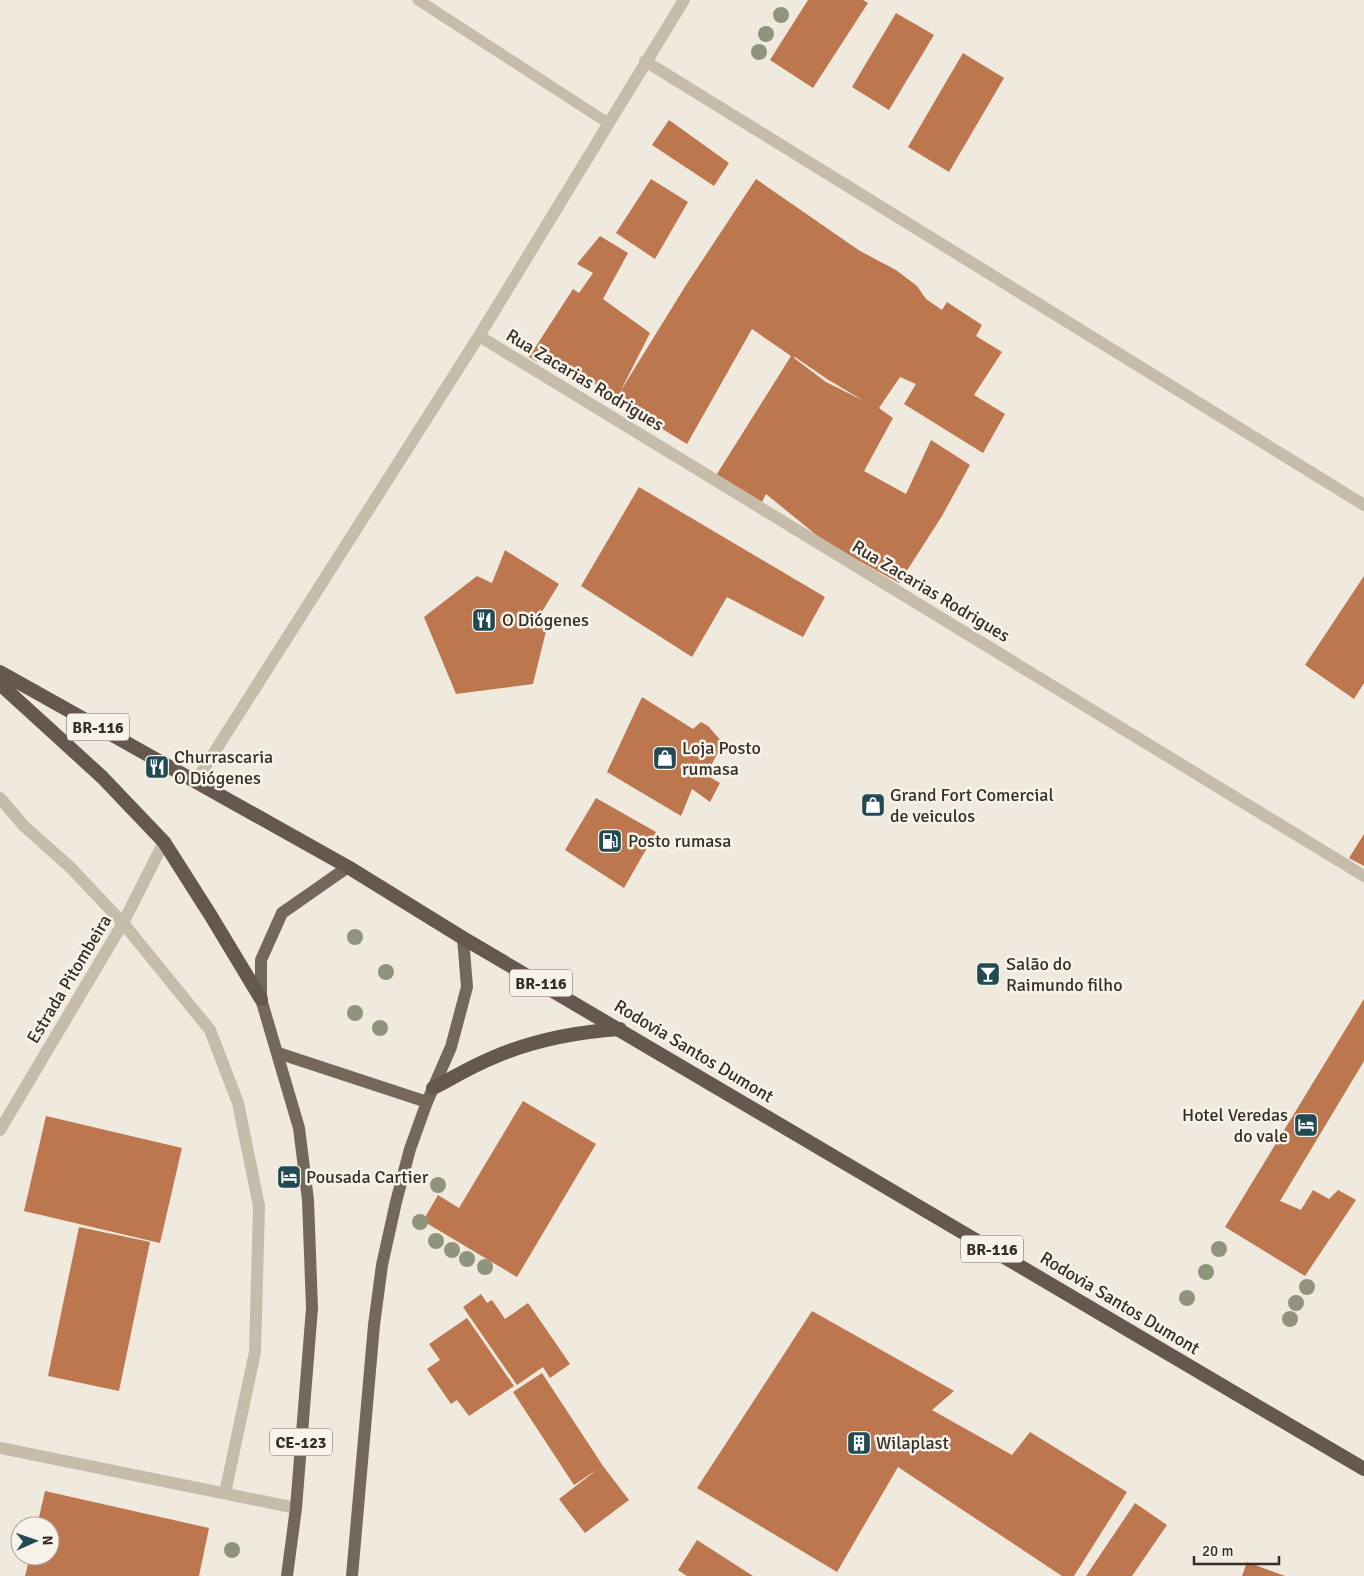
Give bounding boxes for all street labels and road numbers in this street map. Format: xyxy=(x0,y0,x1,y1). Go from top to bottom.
street label: Rua Zacarias Rodrigues xyxy=(502,324,668,436)
street label: Rua Zacarias Rodrigues xyxy=(848,535,1014,647)
road number: BR-116 xyxy=(67,714,129,740)
street label: Estrada Pitombeira xyxy=(22,911,116,1047)
road number: BR-116 xyxy=(510,970,572,996)
street label: Rodovia Santos Dumont xyxy=(610,995,778,1107)
road number: BR-116 xyxy=(961,1236,1023,1262)
street label: Rodovia Santos Dumont xyxy=(1036,1247,1204,1359)
road number: CE-123 xyxy=(270,1428,332,1455)

